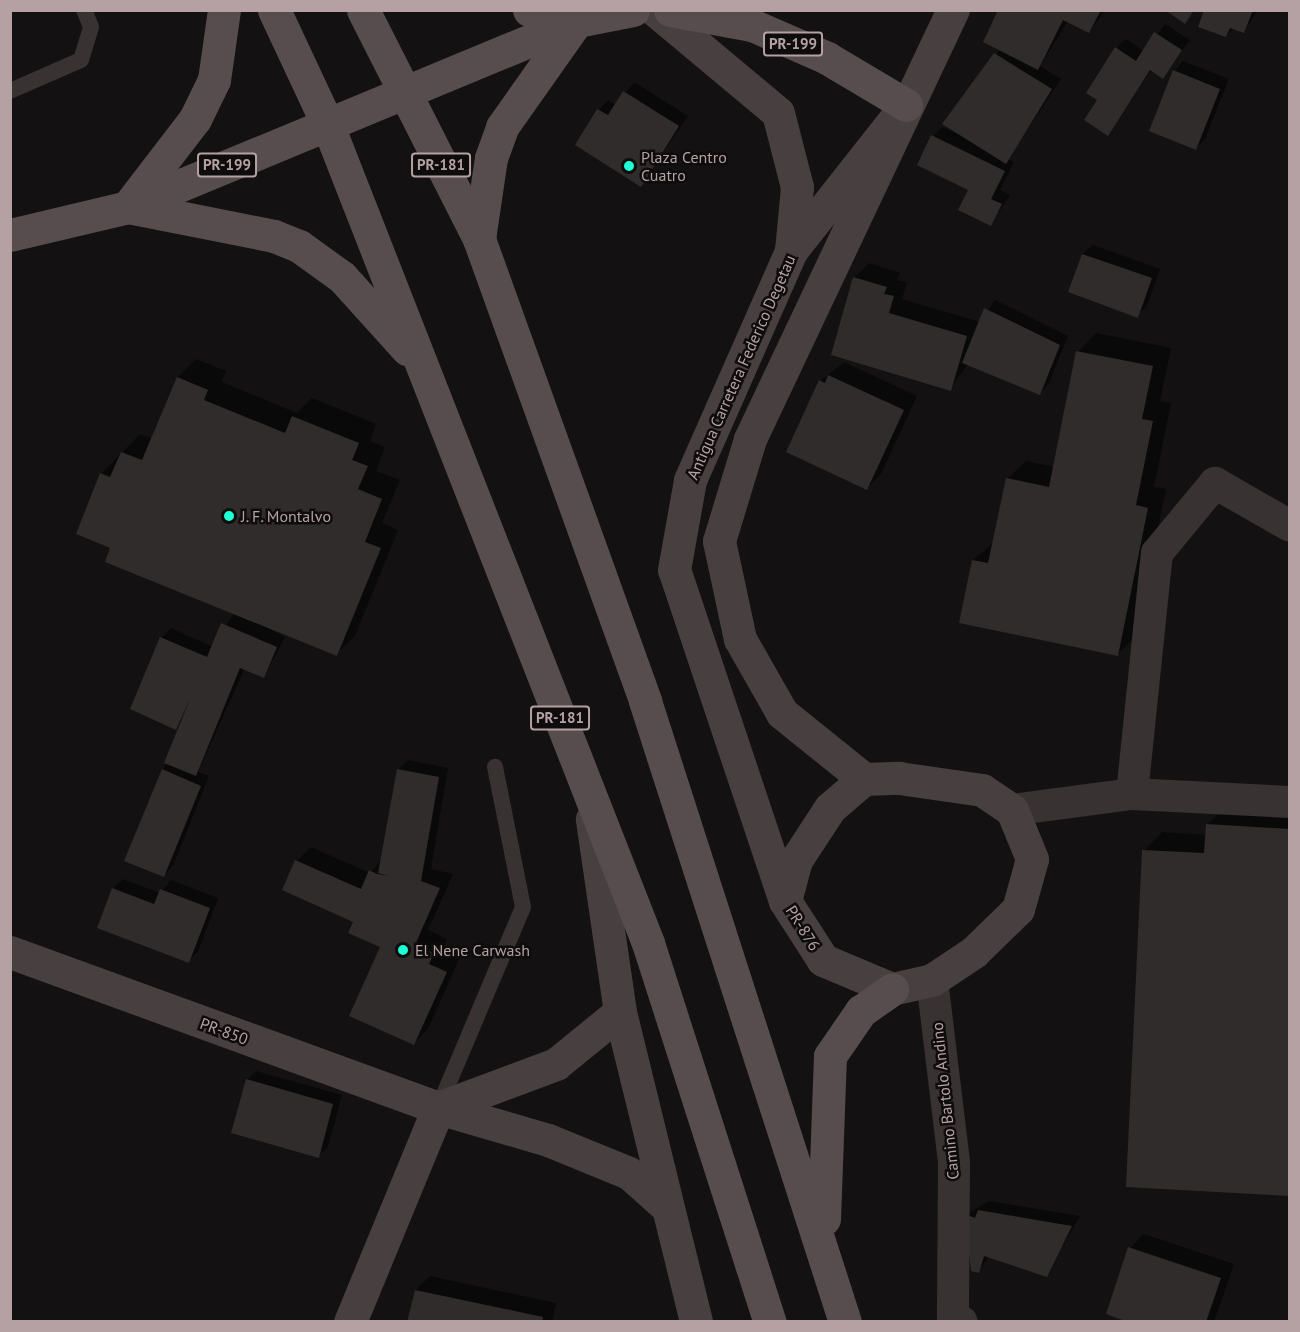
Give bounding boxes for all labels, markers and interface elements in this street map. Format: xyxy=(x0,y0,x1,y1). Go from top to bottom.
road number: PR-199 xyxy=(763,32,823,56)
place label: Plaza Centro Cuatro xyxy=(641,147,727,185)
road number: PR-199 xyxy=(197,153,257,177)
road number: PR-181 xyxy=(411,153,471,177)
marker: Plaza Centro Cuatro xyxy=(622,159,636,173)
street label: Antigua Carretera Federico Degetau xyxy=(683,252,799,482)
place label: J. F. Montalvo xyxy=(241,506,333,526)
marker: J. F. Montalvo xyxy=(222,509,236,523)
road number: PR-181 xyxy=(530,706,590,730)
street label: PR-876 xyxy=(782,902,824,954)
place label: El Nene Carwash xyxy=(415,940,530,960)
marker: El Nene Carwash xyxy=(396,943,410,957)
street label: PR-850 xyxy=(197,1013,251,1049)
street label: Camino Bartolo Andino xyxy=(927,1021,963,1181)

